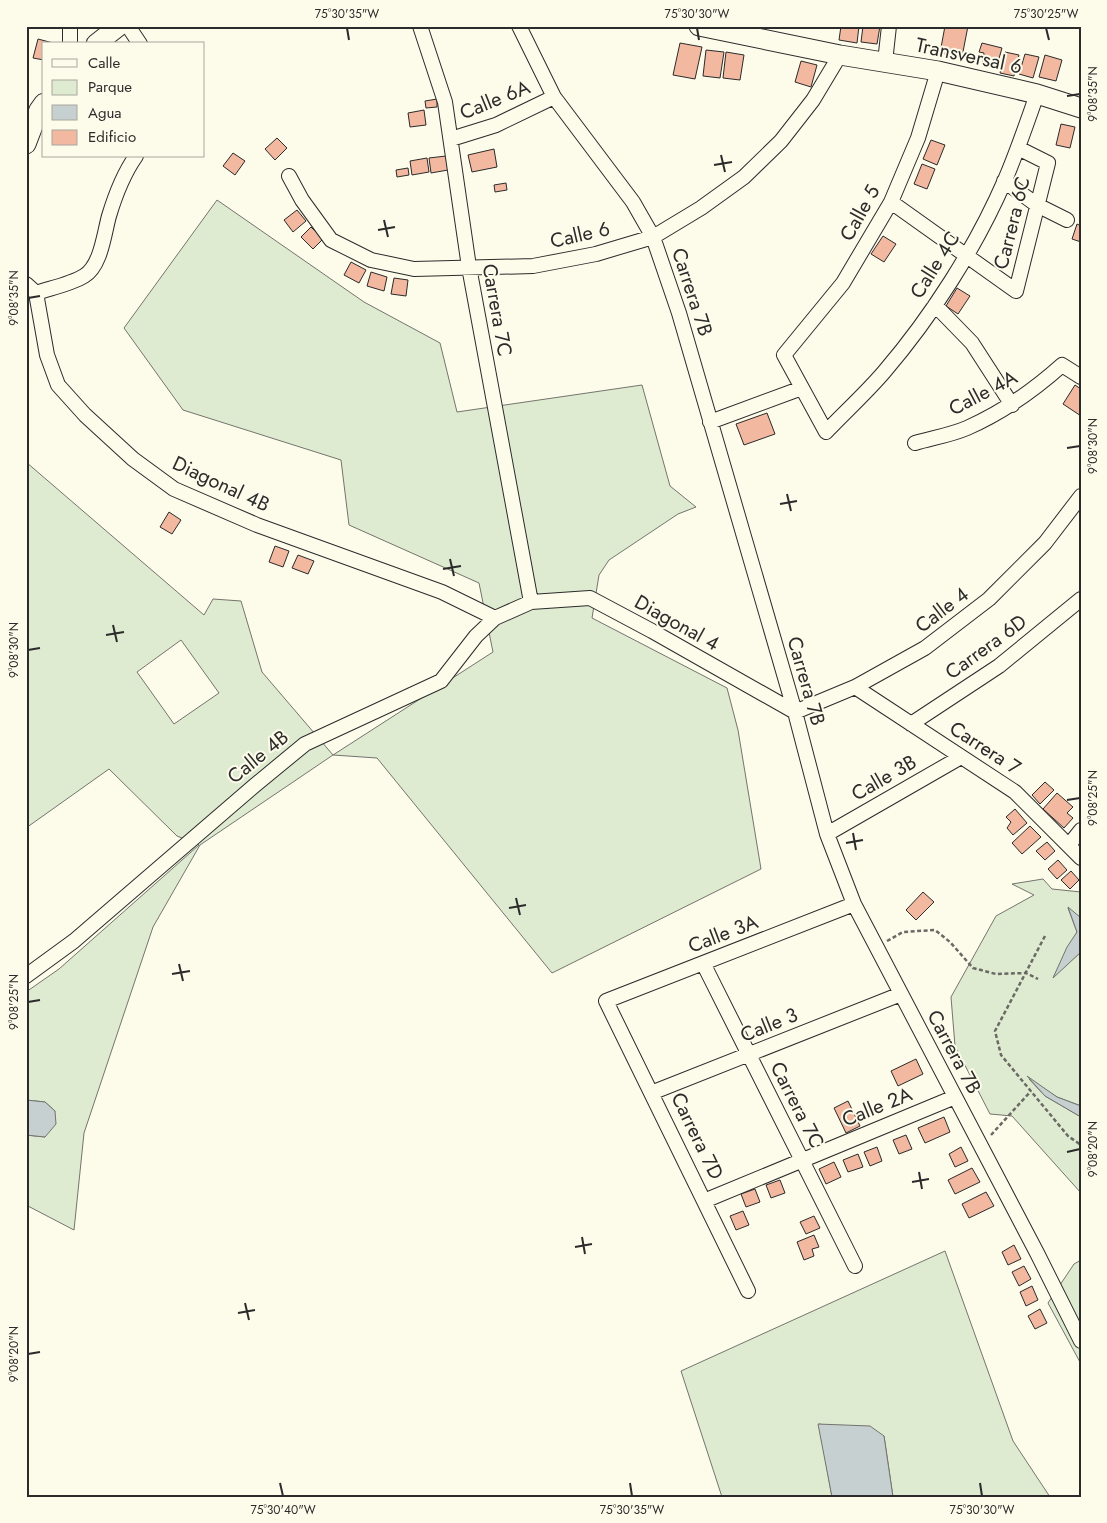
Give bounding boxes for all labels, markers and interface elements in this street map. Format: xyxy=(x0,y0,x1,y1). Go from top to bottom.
text: 75°30'35"W xyxy=(315,5,379,23)
text: 75°30'30"W xyxy=(665,5,730,23)
text: 75°30'25"W xyxy=(1014,5,1078,23)
street label: Transversal 6 xyxy=(913,31,1025,81)
legend xyxy=(42,42,205,158)
text: Calle xyxy=(88,52,120,74)
text: 9°08'35"N xyxy=(1084,66,1102,122)
street label: Calle 6A xyxy=(455,72,535,127)
text: Parque xyxy=(88,76,132,98)
text: Agua xyxy=(88,102,122,124)
text: Edificio xyxy=(88,126,136,148)
street label: Carrera 6C xyxy=(986,174,1038,272)
street label: Calle 5 xyxy=(833,180,887,246)
street label: Calle 6 xyxy=(547,214,613,256)
street label: Calle 4C xyxy=(903,226,967,304)
street label: Carrera 7B xyxy=(664,244,720,340)
street label: Carrera 7C xyxy=(475,261,519,359)
text: 9°08'35"N xyxy=(5,270,23,326)
street label: Calle 4A xyxy=(944,363,1023,423)
text: 9°08'30"N xyxy=(1084,418,1102,474)
street label: Diagonal 4B xyxy=(168,449,274,519)
street label: Calle 4 xyxy=(909,580,975,640)
street label: Diagonal 4 xyxy=(629,588,725,658)
street label: Carrera 6D xyxy=(939,607,1033,687)
text: 9°08'30"N xyxy=(5,622,23,678)
street label: Carrera 7B xyxy=(779,633,833,729)
street label: Carrera 7 xyxy=(944,714,1027,782)
street label: Calle 4B xyxy=(221,723,295,791)
street label: Calle 3B xyxy=(846,748,922,808)
text: 9°08'25"N xyxy=(1084,770,1102,826)
street label: Calle 3A xyxy=(684,907,763,961)
text: 9°08'25"N xyxy=(5,974,23,1030)
street label: Calle 3 xyxy=(736,1000,802,1050)
street label: Carrera 7B xyxy=(920,1005,988,1099)
street label: Carrera 7C xyxy=(763,1057,831,1153)
street label: Calle 2A xyxy=(838,1080,917,1134)
street label: Carrera 7D xyxy=(663,1088,731,1184)
text: 9°08'20"N xyxy=(1084,1121,1102,1177)
text: 9°08'20"N xyxy=(5,1326,23,1382)
text: 75°30'40"W xyxy=(250,1501,316,1519)
text: 75°30'35"W xyxy=(600,1501,664,1519)
text: 75°30'30"W xyxy=(950,1501,1015,1519)

